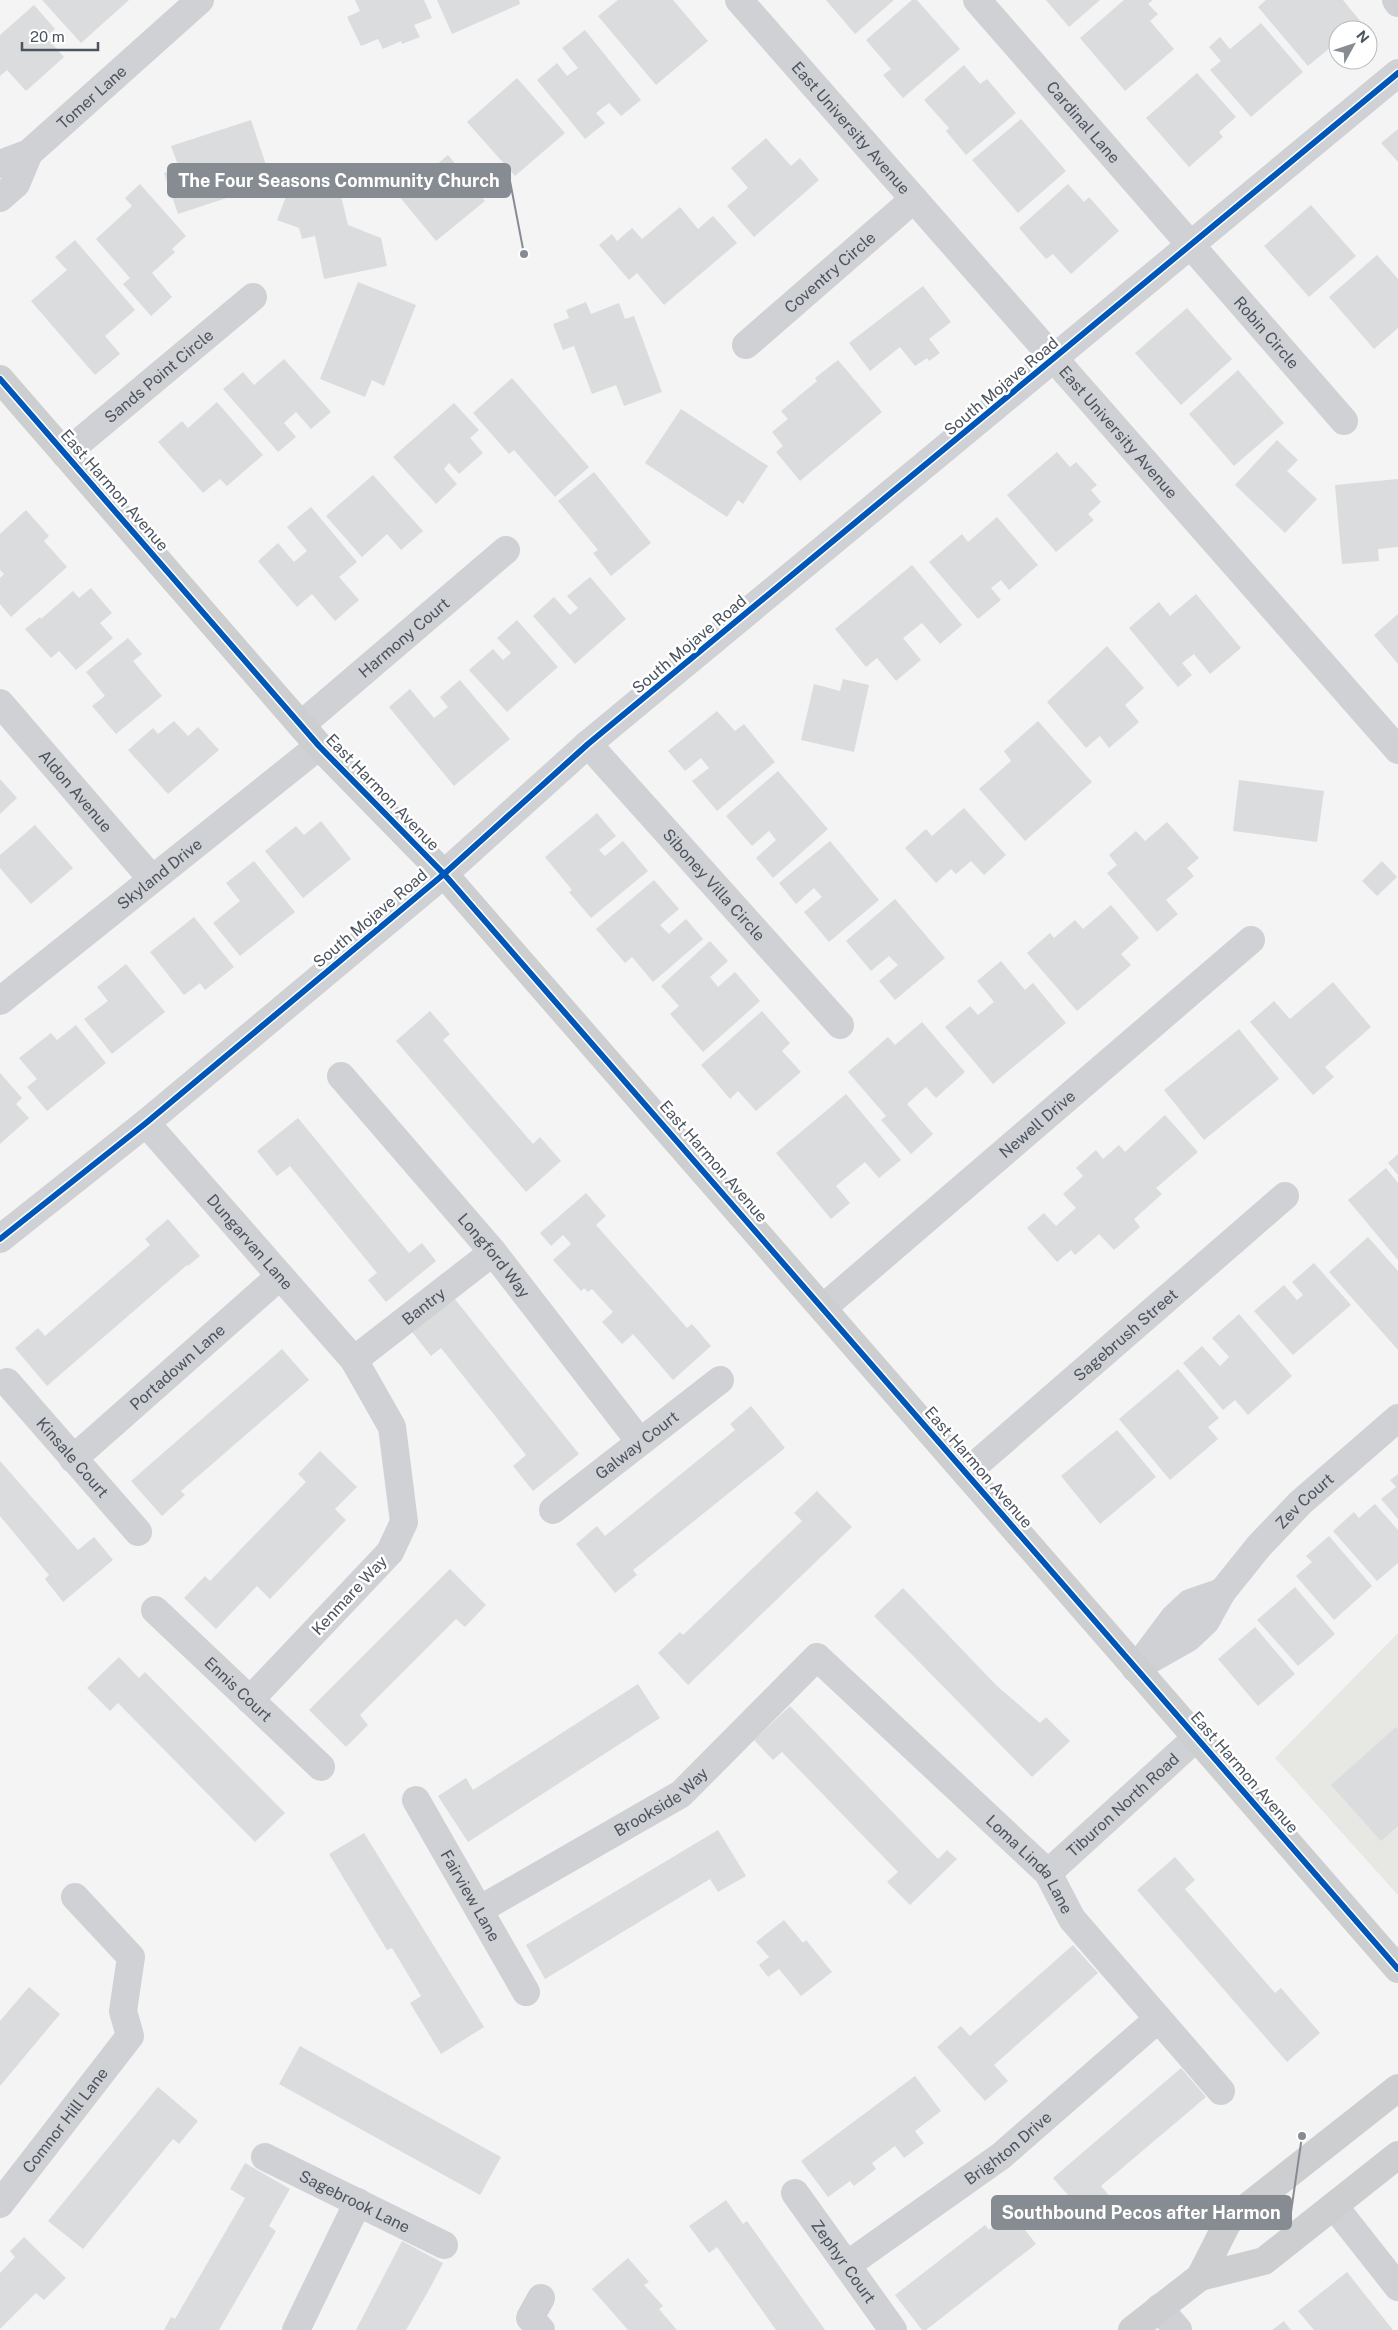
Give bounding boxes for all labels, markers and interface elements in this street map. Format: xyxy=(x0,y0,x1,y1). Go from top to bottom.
scale bar xyxy=(22,20,99,52)
north arrow xyxy=(1328,20,1378,70)
text: N xyxy=(1353,27,1373,46)
text: 20 m xyxy=(30,28,65,45)
street label: East University Avenue xyxy=(788,58,914,198)
street label: Tomer Lane xyxy=(53,61,131,133)
street label: Cardinal Lane xyxy=(1042,78,1124,167)
callout: The Four Seasons Community Church xyxy=(168,164,510,197)
text: The Four Seasons Community Church xyxy=(178,170,500,191)
street label: Coventry Circle xyxy=(781,228,879,317)
street label: Robin Circle xyxy=(1230,293,1303,373)
street label: Sands Point Circle xyxy=(101,325,217,427)
street label: South Mojave Road xyxy=(940,333,1062,440)
street label: East University Avenue xyxy=(1055,362,1181,502)
street label: East Harmon Avenue xyxy=(57,426,173,555)
street label: South Mojave Road xyxy=(628,591,750,698)
street label: Harmony Court xyxy=(355,594,453,682)
street label: East Harmon Avenue xyxy=(322,730,443,855)
street label: Aldon Avenue xyxy=(35,746,116,836)
street label: Siboney Villa Circle xyxy=(659,825,769,945)
street label: Skyland Drive xyxy=(113,834,206,914)
street label: South Mojave Road xyxy=(309,865,431,972)
street label: Newell Drive xyxy=(996,1086,1079,1162)
street label: East Harmon Avenue xyxy=(656,1097,772,1226)
street label: Dungarvan Lane xyxy=(203,1190,297,1294)
street label: Longford Way xyxy=(454,1210,534,1302)
street label: Bantry xyxy=(398,1283,450,1329)
street label: Sagebrush Street xyxy=(1070,1285,1182,1385)
street label: Portadown Lane xyxy=(126,1320,229,1414)
street label: East Harmon Avenue xyxy=(921,1403,1037,1532)
street label: Galway Court xyxy=(592,1407,682,1484)
street label: Kinsale Court xyxy=(32,1414,112,1502)
street label: Zev Court xyxy=(1272,1469,1338,1533)
street label: Kenmare Way xyxy=(308,1551,391,1639)
street label: Ennis Court xyxy=(201,1653,276,1726)
street label: East Harmon Avenue xyxy=(1187,1708,1303,1837)
street label: Tiburon North Road xyxy=(1063,1749,1183,1861)
street label: Brookside Way xyxy=(611,1763,712,1840)
street label: Loma Linda Lane xyxy=(982,1811,1077,1917)
street label: Fairview Lane xyxy=(437,1847,504,1945)
street label: Comnor Hill Lane xyxy=(19,2064,112,2177)
street label: Brighton Drive xyxy=(961,2107,1055,2189)
street label: Sagebrook Lane xyxy=(296,2166,413,2237)
callout: Southbound Pecos after Harmon xyxy=(992,2196,1291,2229)
text: Southbound Pecos after Harmon xyxy=(1001,2202,1281,2223)
street label: Zephyr Court xyxy=(807,2216,880,2307)

